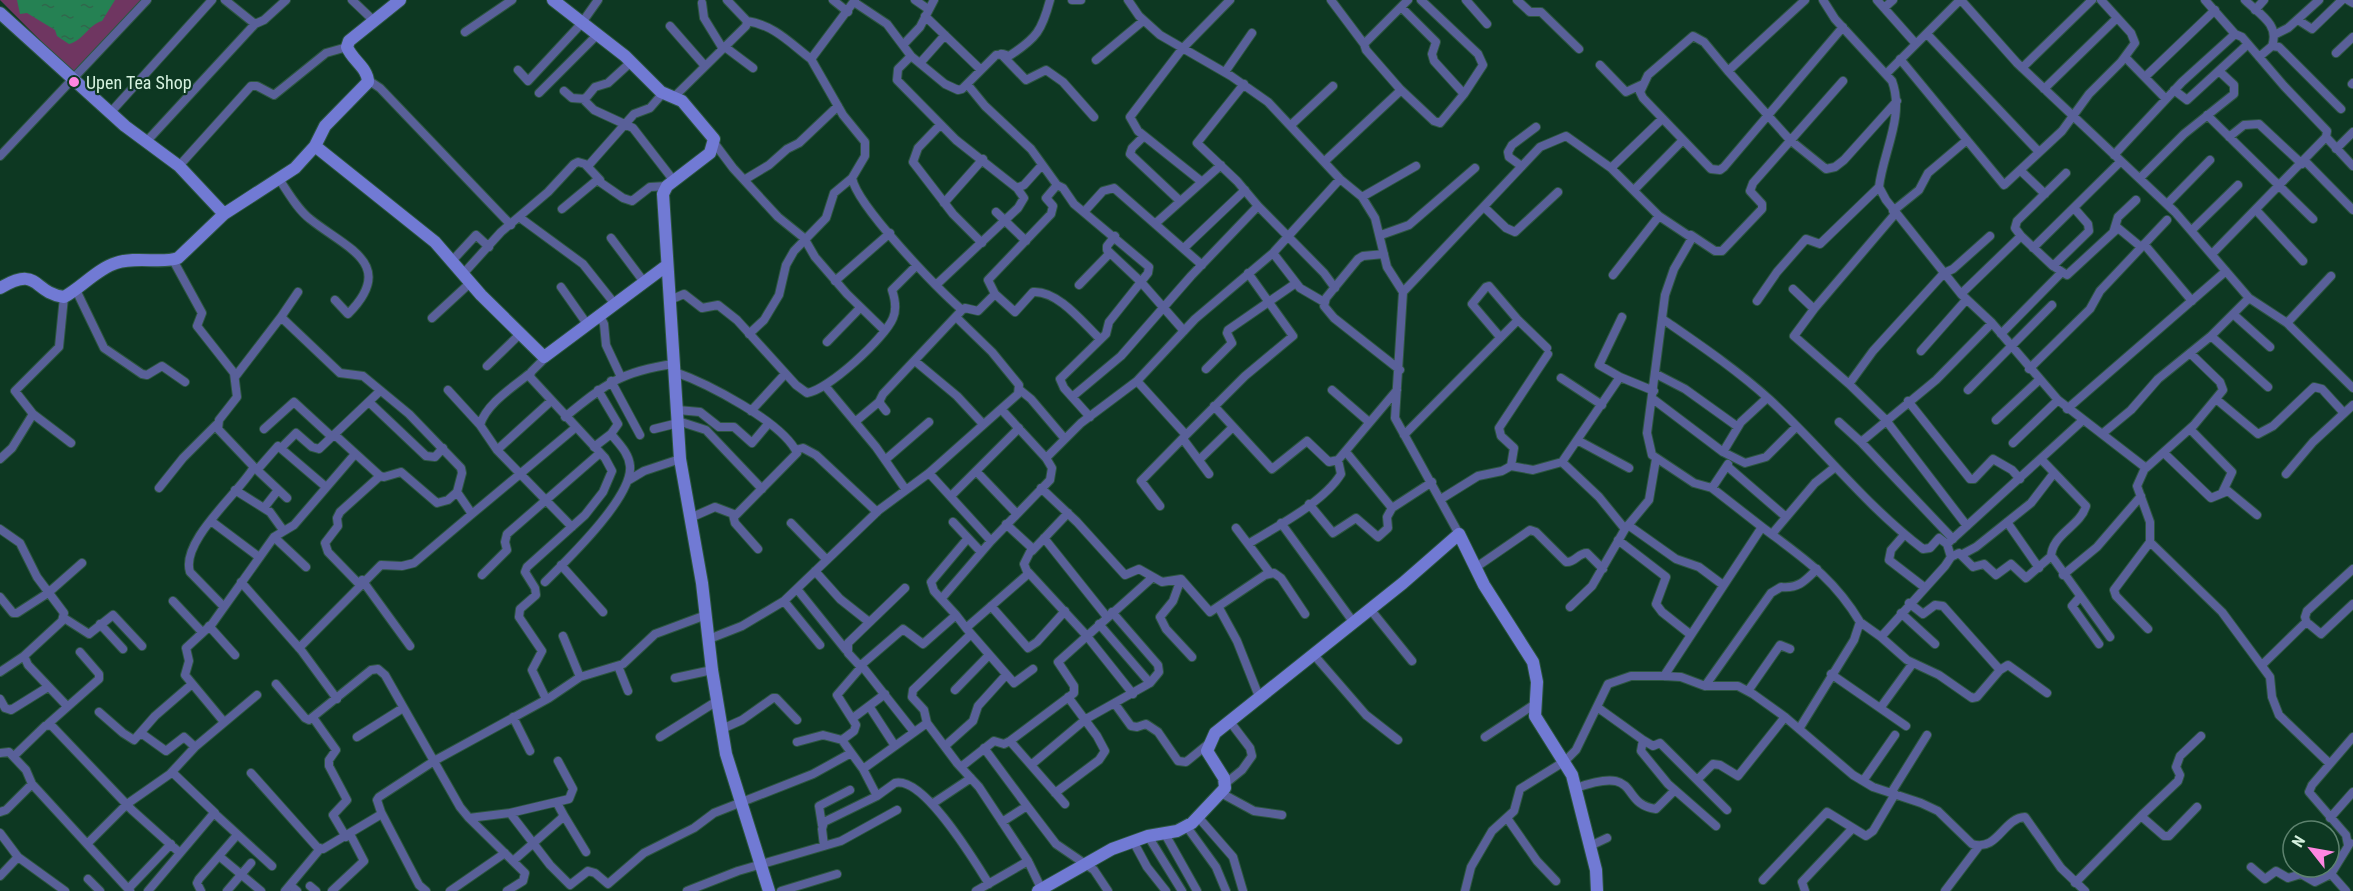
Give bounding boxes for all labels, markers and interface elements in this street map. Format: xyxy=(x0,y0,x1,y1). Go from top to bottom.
place label: Upen Tea Shop xyxy=(86,72,192,93)
marker: Upen Tea Shop xyxy=(67,75,81,89)
north arrow xyxy=(2281,819,2341,879)
text: N xyxy=(2288,832,2309,851)

